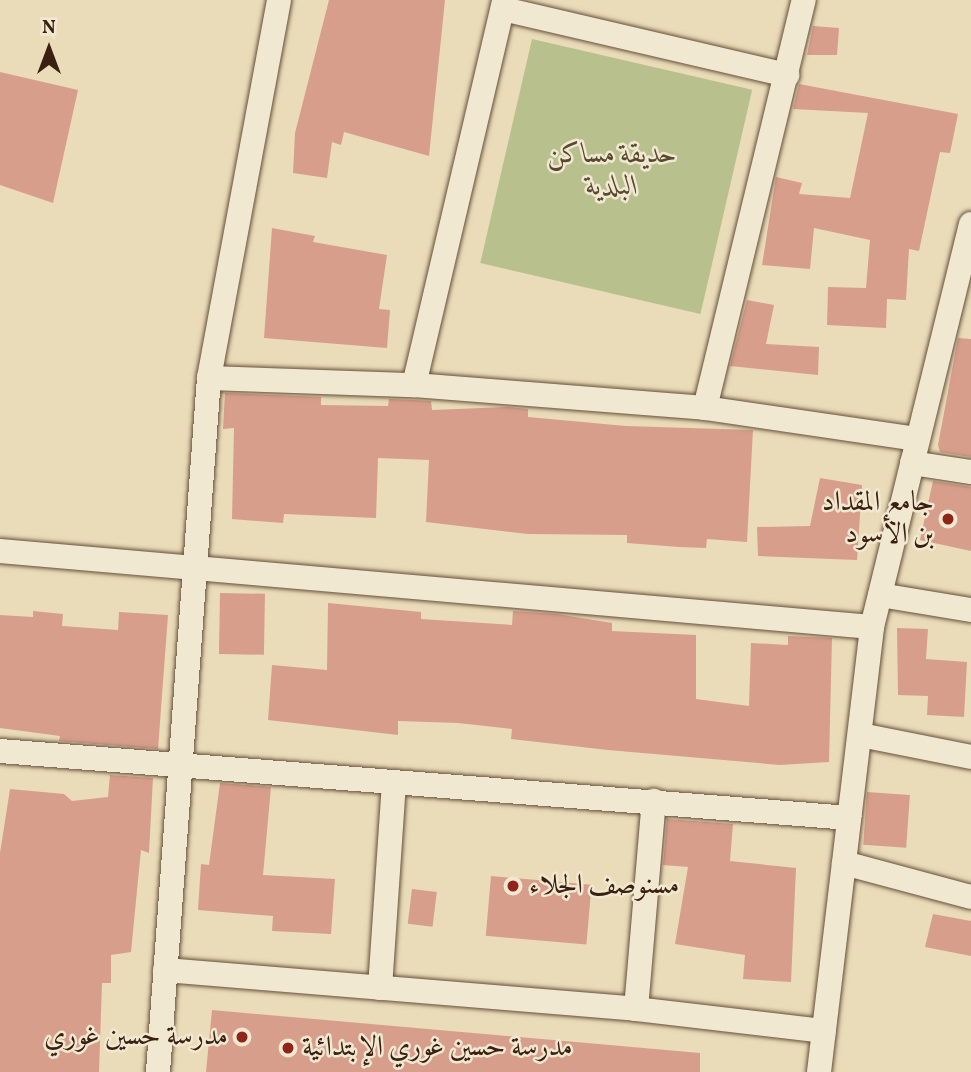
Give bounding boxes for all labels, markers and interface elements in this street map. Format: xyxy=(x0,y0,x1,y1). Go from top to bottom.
north arrow xyxy=(14,14,84,84)
text: N xyxy=(42,15,56,41)
park label: حديقة مساكن البلدية xyxy=(547,138,677,204)
place label: جامع المقداد بن الأسود xyxy=(822,486,934,552)
marker: جامع المقداد بن الأسود xyxy=(940,511,956,527)
place label: مسنوصف الجلاء xyxy=(529,869,679,903)
marker: مسنوصف الجلاء xyxy=(503,876,523,896)
place label: مدرسة حسين غوري xyxy=(44,1020,228,1054)
marker: مدرسة حسين غوري xyxy=(234,1029,250,1045)
place label: مدرسة حسين غوري الإبتدائية xyxy=(302,1031,573,1065)
marker: مدرسة حسين غوري الإبتدائية xyxy=(280,1040,296,1056)

